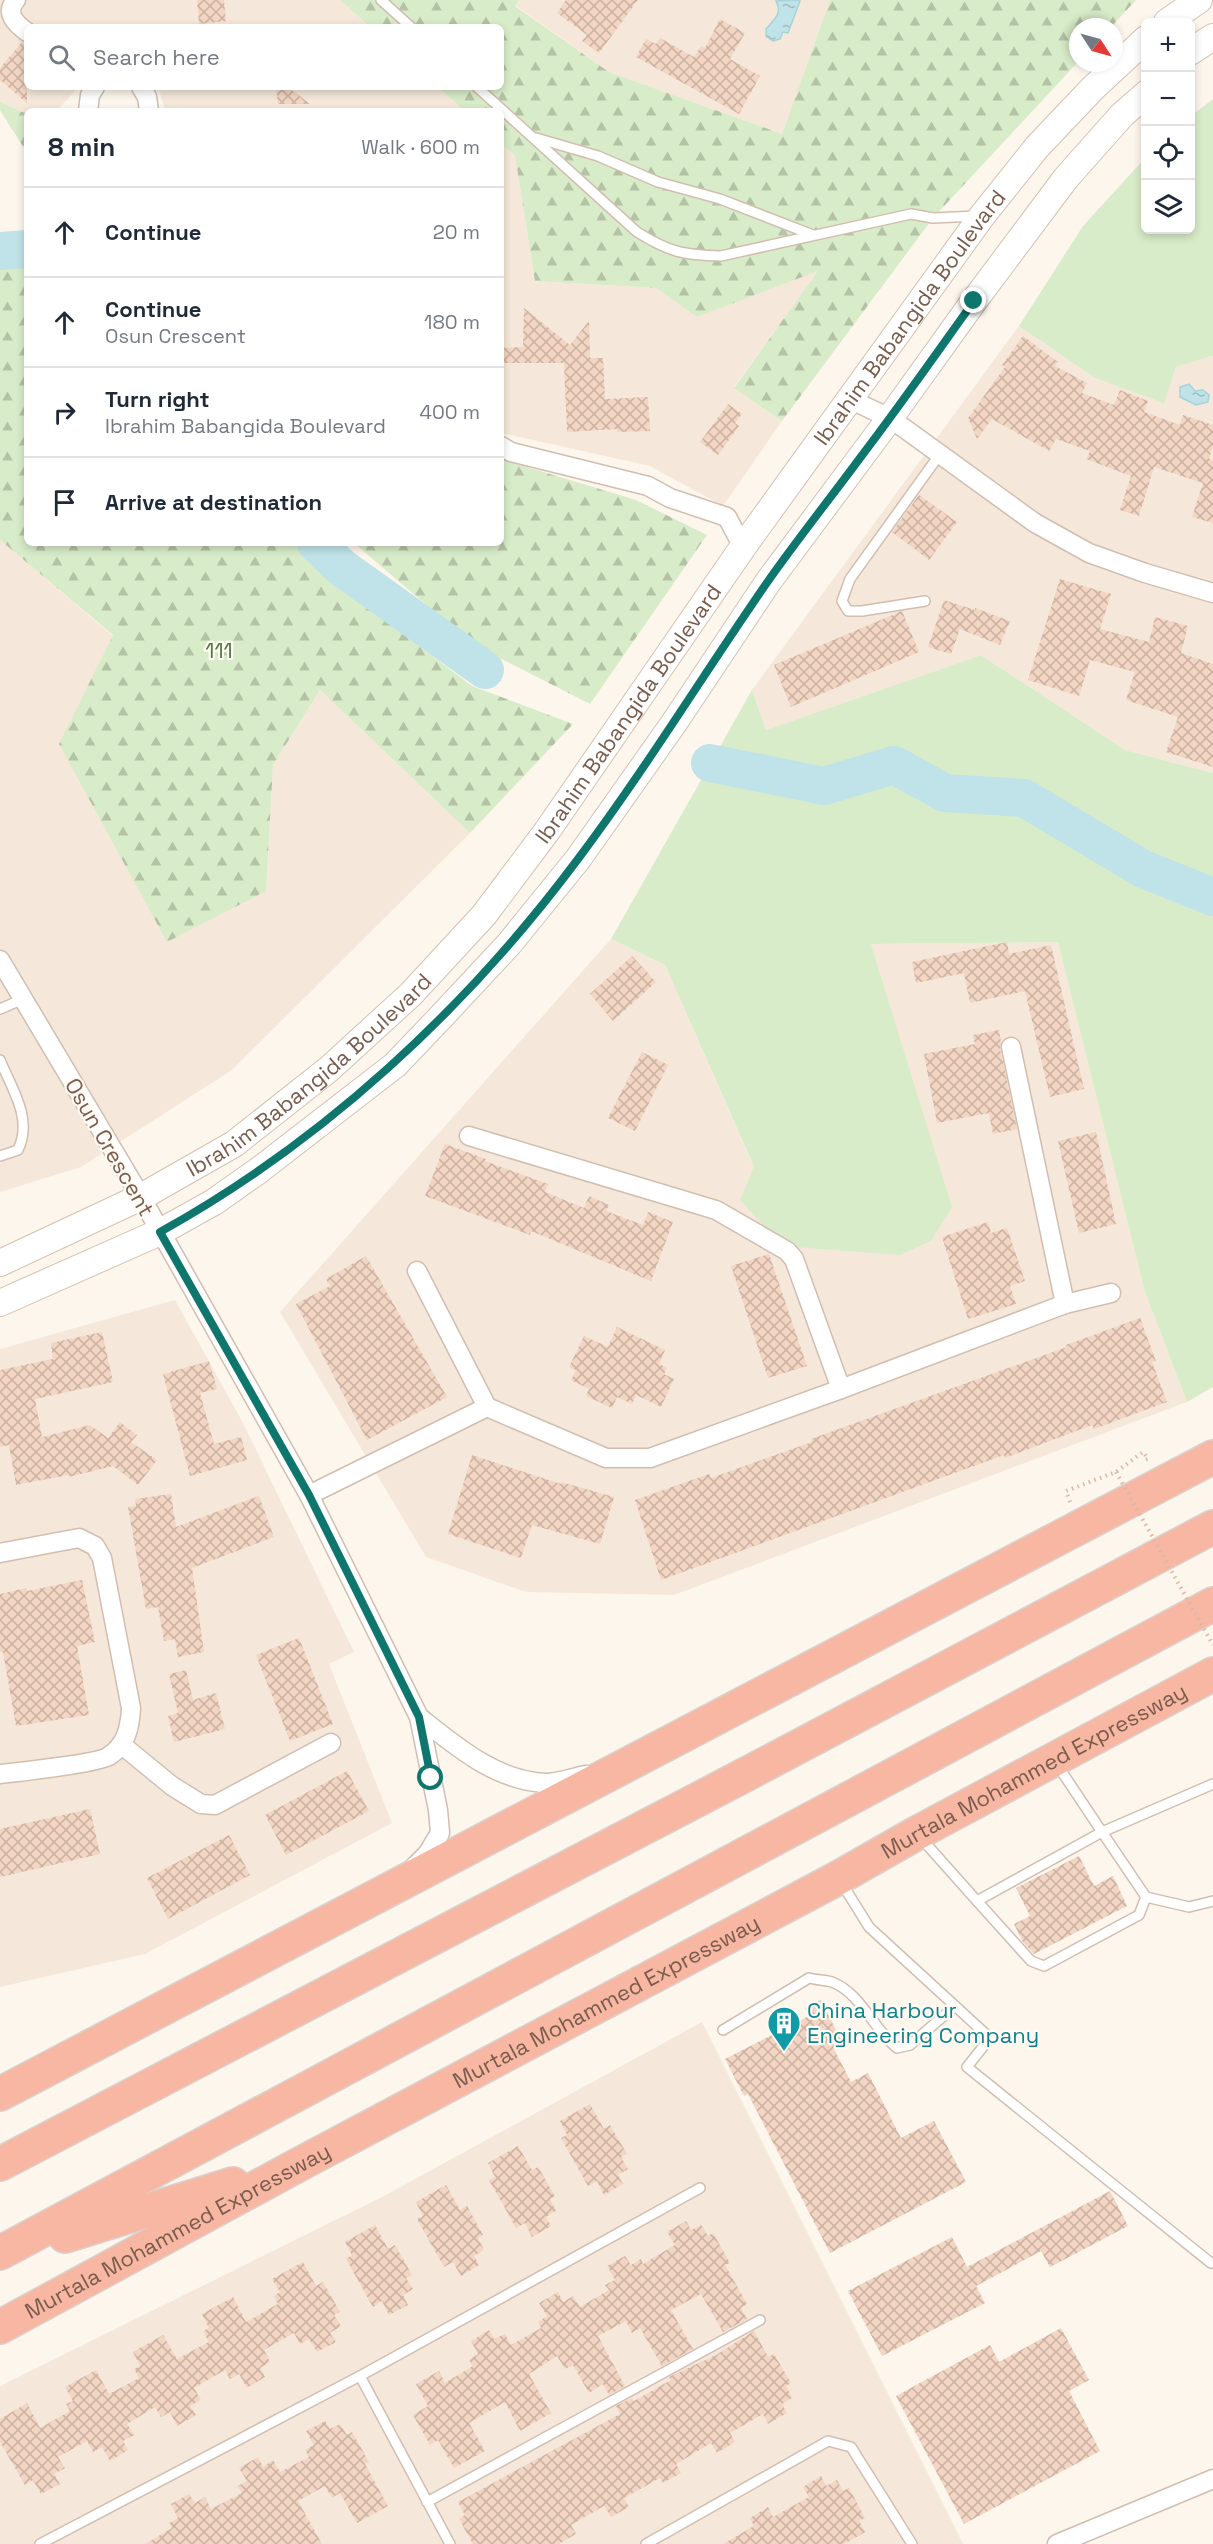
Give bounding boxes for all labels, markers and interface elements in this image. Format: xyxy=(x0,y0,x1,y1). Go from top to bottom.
north arrow xyxy=(1069,18,1123,72)
map controls xyxy=(1141,18,1195,234)
button: + xyxy=(1141,18,1195,72)
search box xyxy=(24,24,504,90)
icon: search xyxy=(45,41,78,74)
text: Search here xyxy=(93,43,220,71)
button: − xyxy=(1141,72,1195,126)
button: locate xyxy=(1141,126,1195,180)
text: 8 min xyxy=(48,130,115,164)
text: Walk · 600 m xyxy=(361,134,480,160)
button: layers xyxy=(1141,180,1195,234)
street label: Ibrahim Babangida Boulevard xyxy=(807,184,1011,451)
icon: ahead xyxy=(48,216,81,249)
text: Continue xyxy=(105,218,201,246)
text: 20 m xyxy=(433,219,480,245)
route end xyxy=(960,287,986,313)
text: Continue xyxy=(105,295,201,323)
icon: ahead xyxy=(48,306,81,339)
text: 180 m xyxy=(424,309,480,335)
text: Osun Crescent xyxy=(105,323,246,349)
text: Turn right xyxy=(105,385,210,413)
icon: right xyxy=(48,396,81,429)
text: 400 m xyxy=(420,399,480,425)
text: Ibrahim Babangida Boulevard xyxy=(105,413,386,439)
icon: arrive xyxy=(48,486,81,519)
text: Arrive at destination xyxy=(105,488,322,516)
street label: Ibrahim Babangida Boulevard xyxy=(529,579,727,849)
park label: 111 xyxy=(205,636,233,664)
street label: Ibrahim Babangida Boulevard xyxy=(181,967,437,1183)
street label: Osun Crescent xyxy=(59,1073,161,1221)
street label: Murtala Mohammed Expressway xyxy=(876,1677,1192,1865)
route start xyxy=(417,1764,443,1790)
street label: Murtala Mohammed Expressway xyxy=(448,1908,764,2094)
place label: China Harbour Engineering Company xyxy=(807,1996,1039,2049)
building icon: China Harbour Engineering Company xyxy=(766,2005,802,2052)
street label: Murtala Mohammed Expressway xyxy=(20,2136,335,2325)

